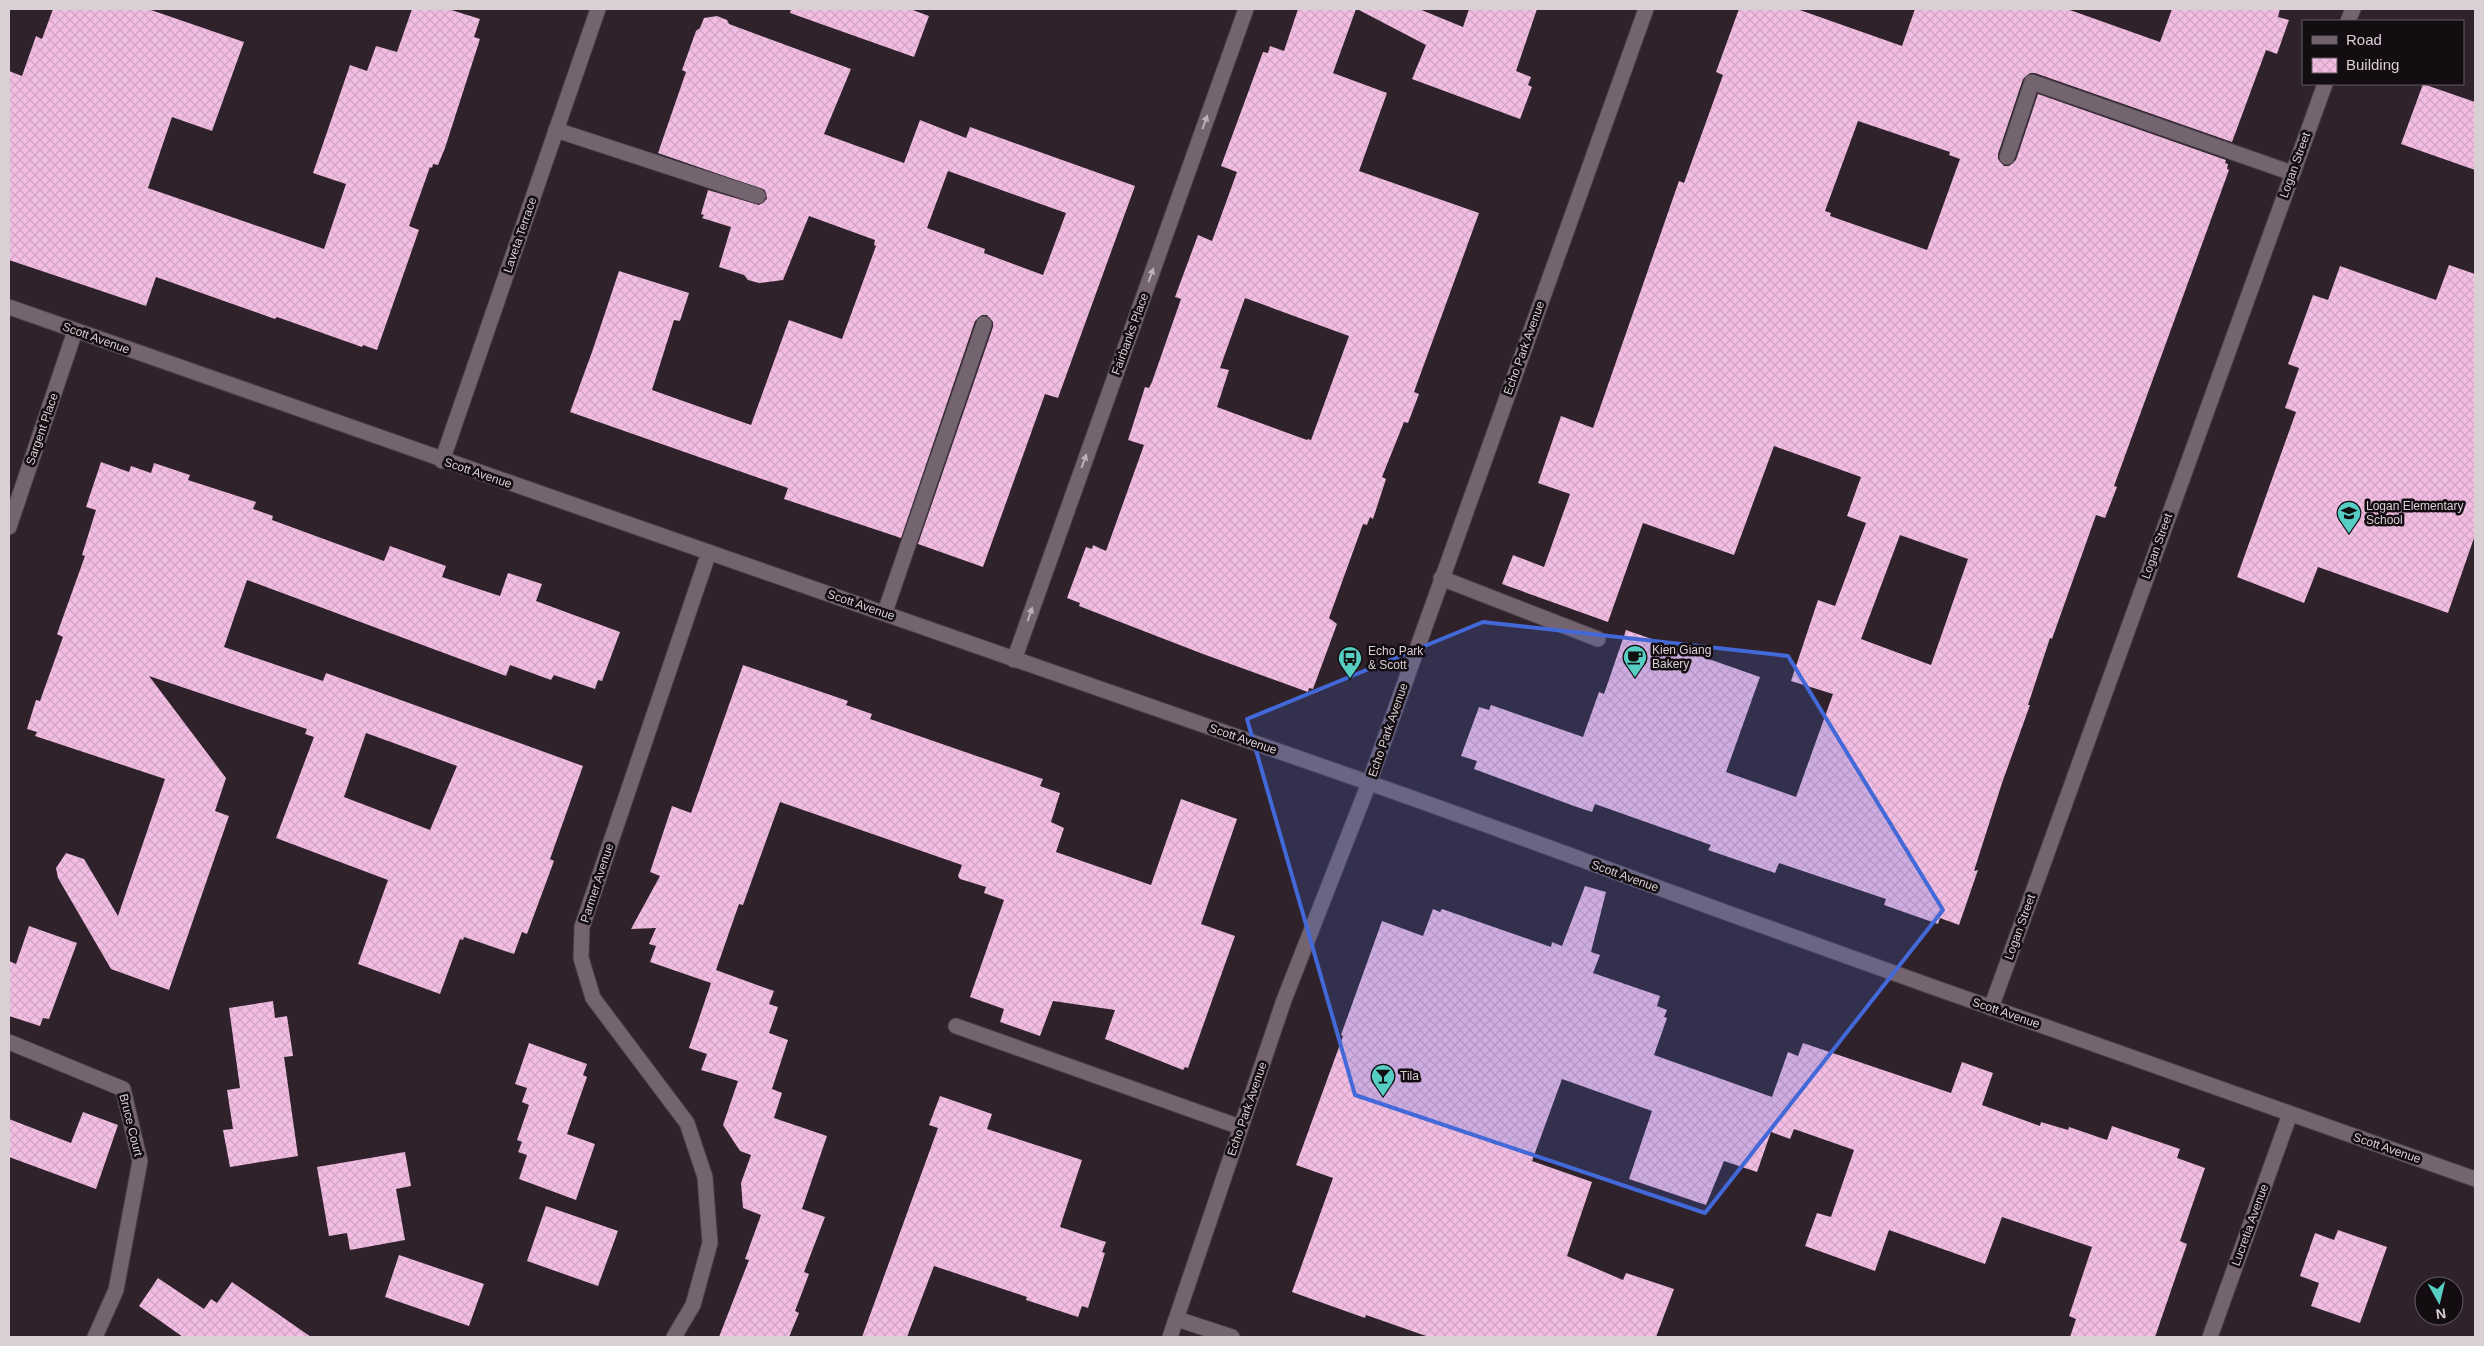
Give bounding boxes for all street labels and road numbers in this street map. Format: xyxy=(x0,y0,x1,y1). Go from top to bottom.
street label: Logan Street xyxy=(2277,130,2314,200)
street label: Laveta Terrace xyxy=(500,195,540,275)
street label: Fairbanks Place xyxy=(1109,291,1151,377)
street label: Echo Park Avenue xyxy=(1501,299,1548,397)
street label: Scott Avenue xyxy=(60,319,132,357)
street label: Sargent Place xyxy=(23,391,61,467)
street label: Scott Avenue xyxy=(442,455,514,491)
street label: Logan Street xyxy=(2139,511,2176,581)
street label: Scott Avenue xyxy=(825,587,897,623)
street label: Echo Park Avenue xyxy=(1365,681,1411,779)
street label: Scott Avenue xyxy=(1207,721,1279,757)
street label: Parmer Avenue xyxy=(578,841,617,924)
street label: Scott Avenue xyxy=(1589,857,1661,895)
street label: Logan Street xyxy=(2002,892,2039,962)
street label: Scott Avenue xyxy=(1970,995,2042,1031)
street label: Echo Park Avenue xyxy=(1224,1060,1270,1158)
street label: Bruce Court xyxy=(116,1092,146,1158)
street label: Scott Avenue xyxy=(2351,1130,2423,1166)
street label: Lucretia Avenue xyxy=(2229,1182,2271,1268)

